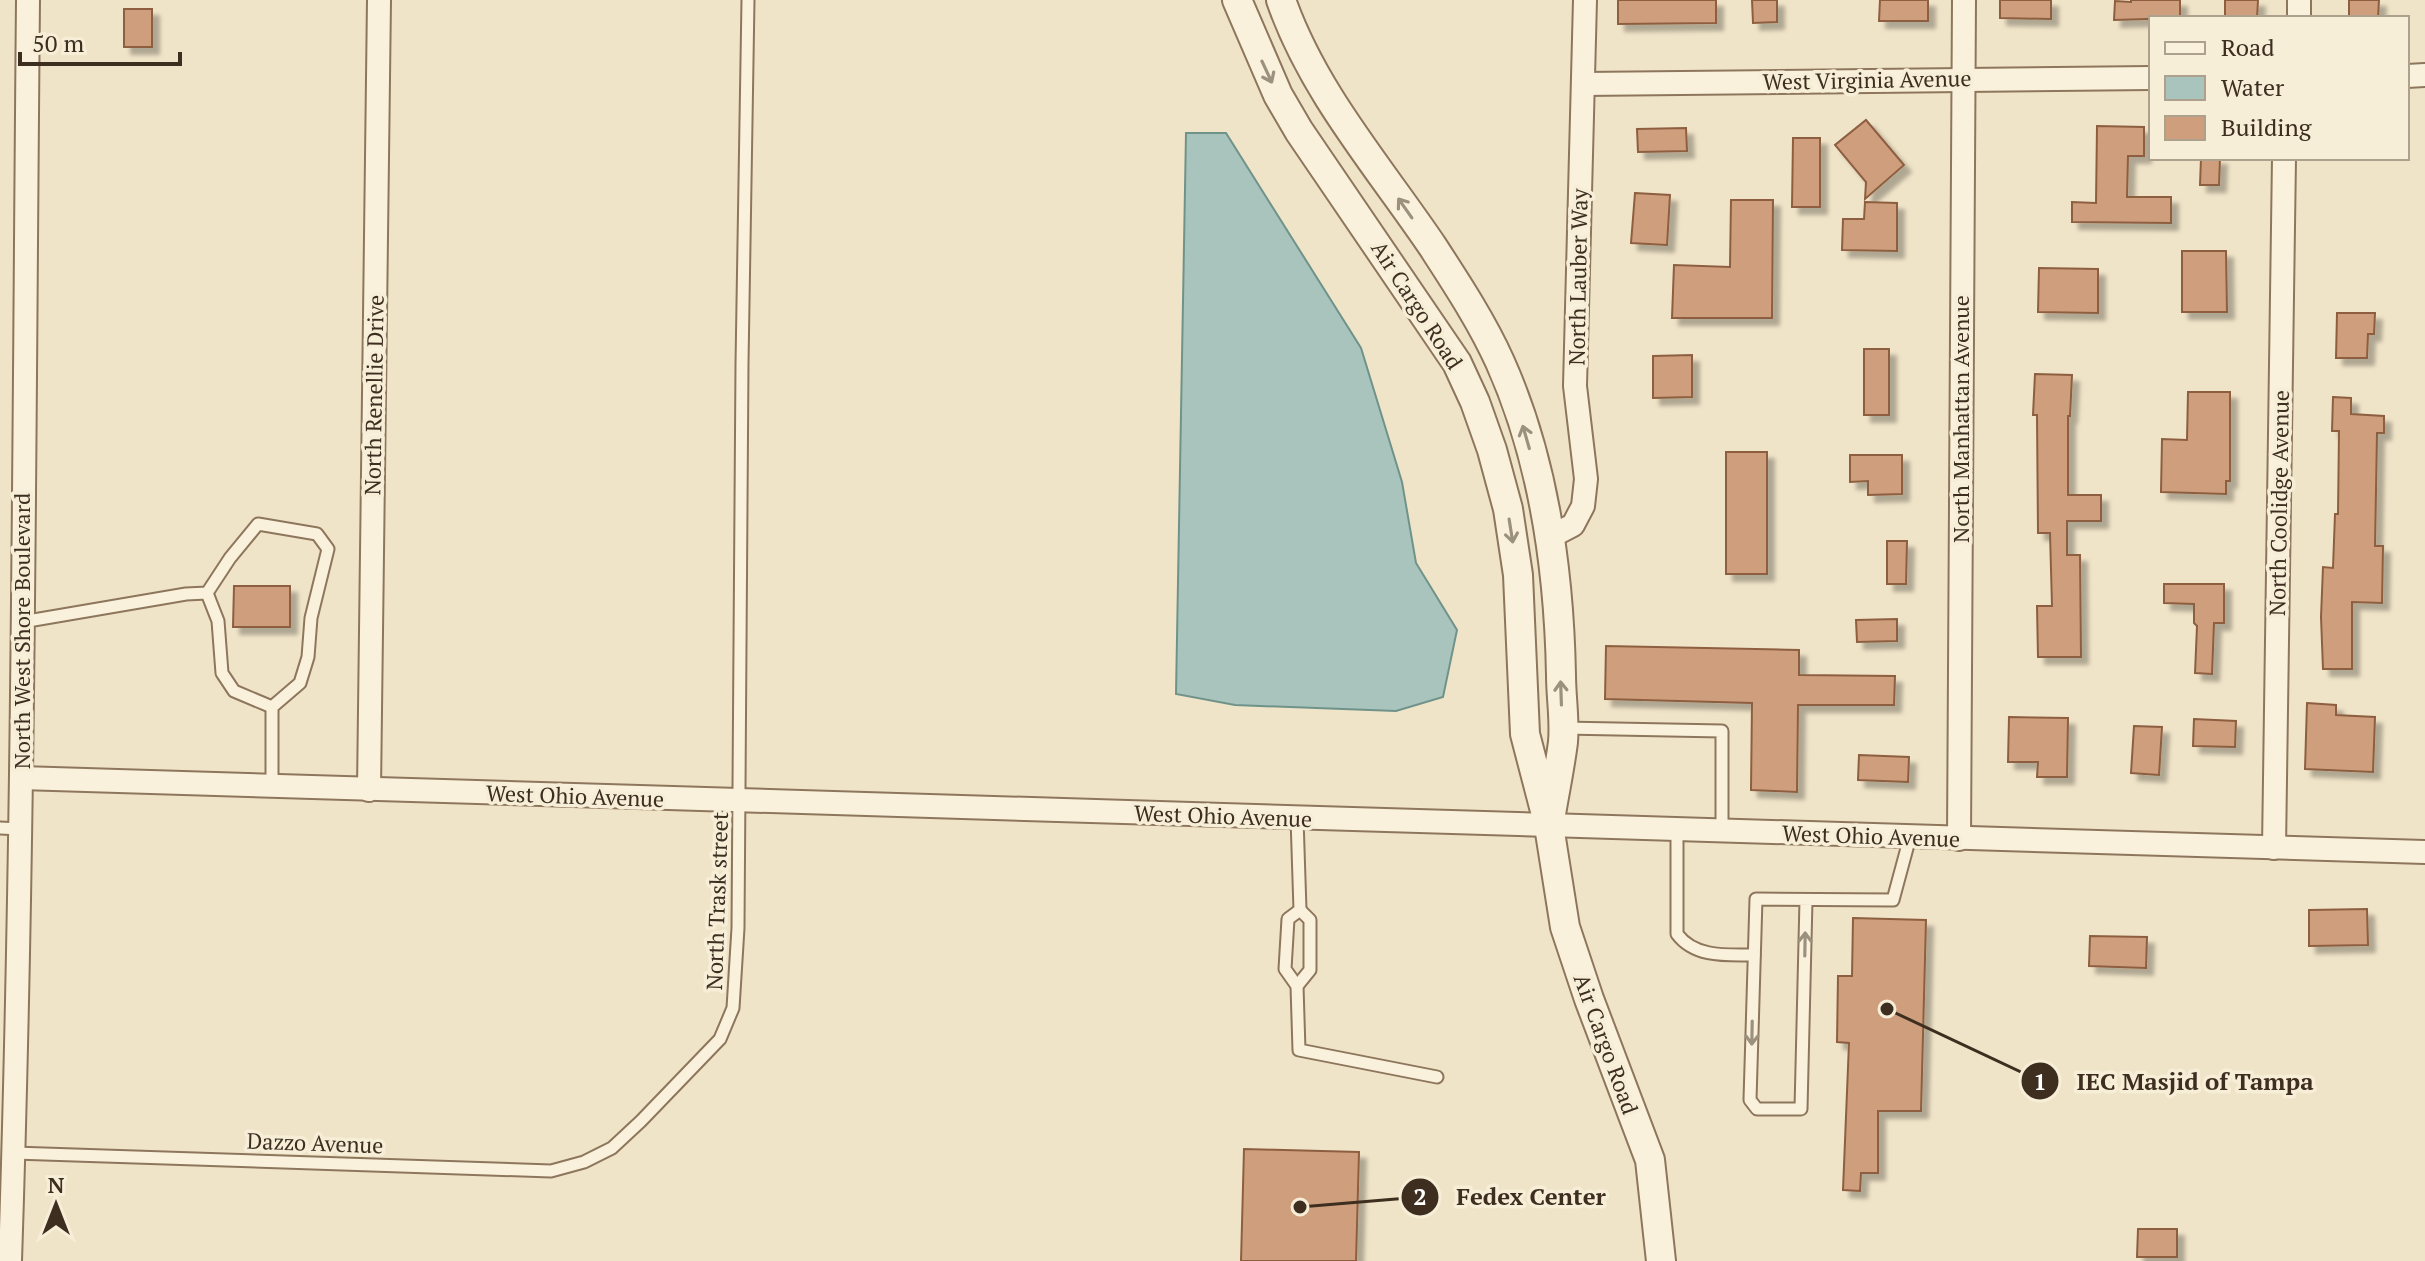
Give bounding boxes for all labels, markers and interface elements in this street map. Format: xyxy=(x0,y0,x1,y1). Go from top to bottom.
scale bar xyxy=(20,16,180,66)
legend xyxy=(2149,16,2409,160)
text: 50 m xyxy=(32,27,84,59)
text: Road xyxy=(2221,31,2275,63)
one-way arrow xyxy=(1260,60,1275,84)
street label: West Virginia Avenue xyxy=(1762,63,1972,96)
text: Water xyxy=(2221,71,2285,103)
text: Building xyxy=(2221,111,2312,143)
street label: North Lauber Way xyxy=(1561,187,1594,366)
one-way arrow xyxy=(1397,198,1413,220)
street label: Air Cargo Road xyxy=(1365,235,1470,374)
street label: North Renellie Drive xyxy=(357,294,390,496)
street label: North Manhattan Avenue xyxy=(1946,295,1975,543)
street label: North Coolidge Avenue xyxy=(2262,390,2295,616)
one-way arrow xyxy=(1518,424,1533,450)
street label: North West Shore Boulevard xyxy=(7,493,36,769)
one-way arrow xyxy=(1504,518,1519,543)
one-way arrow xyxy=(1554,680,1569,707)
street label: West Ohio Avenue xyxy=(485,778,665,813)
street label: West Ohio Avenue xyxy=(1133,798,1313,833)
street label: North Trask street xyxy=(699,811,734,991)
street label: West Ohio Avenue xyxy=(1781,818,1961,853)
one-way arrow xyxy=(1798,931,1813,958)
street label: Air Cargo Road xyxy=(1568,970,1645,1118)
one-way arrow xyxy=(1745,1019,1760,1046)
callout: IEC Masjid of Tampa xyxy=(2020,1057,2329,1105)
text: 1 xyxy=(2033,1065,2047,1097)
text: IEC Masjid of Tampa xyxy=(2076,1065,2314,1097)
street label: Dazzo Avenue xyxy=(246,1126,384,1159)
north arrow xyxy=(16,1165,96,1245)
text: N xyxy=(48,1170,65,1199)
callout: Fedex Center xyxy=(1400,1173,1622,1221)
text: 2 xyxy=(1413,1180,1427,1212)
text: Fedex Center xyxy=(1456,1180,1607,1212)

